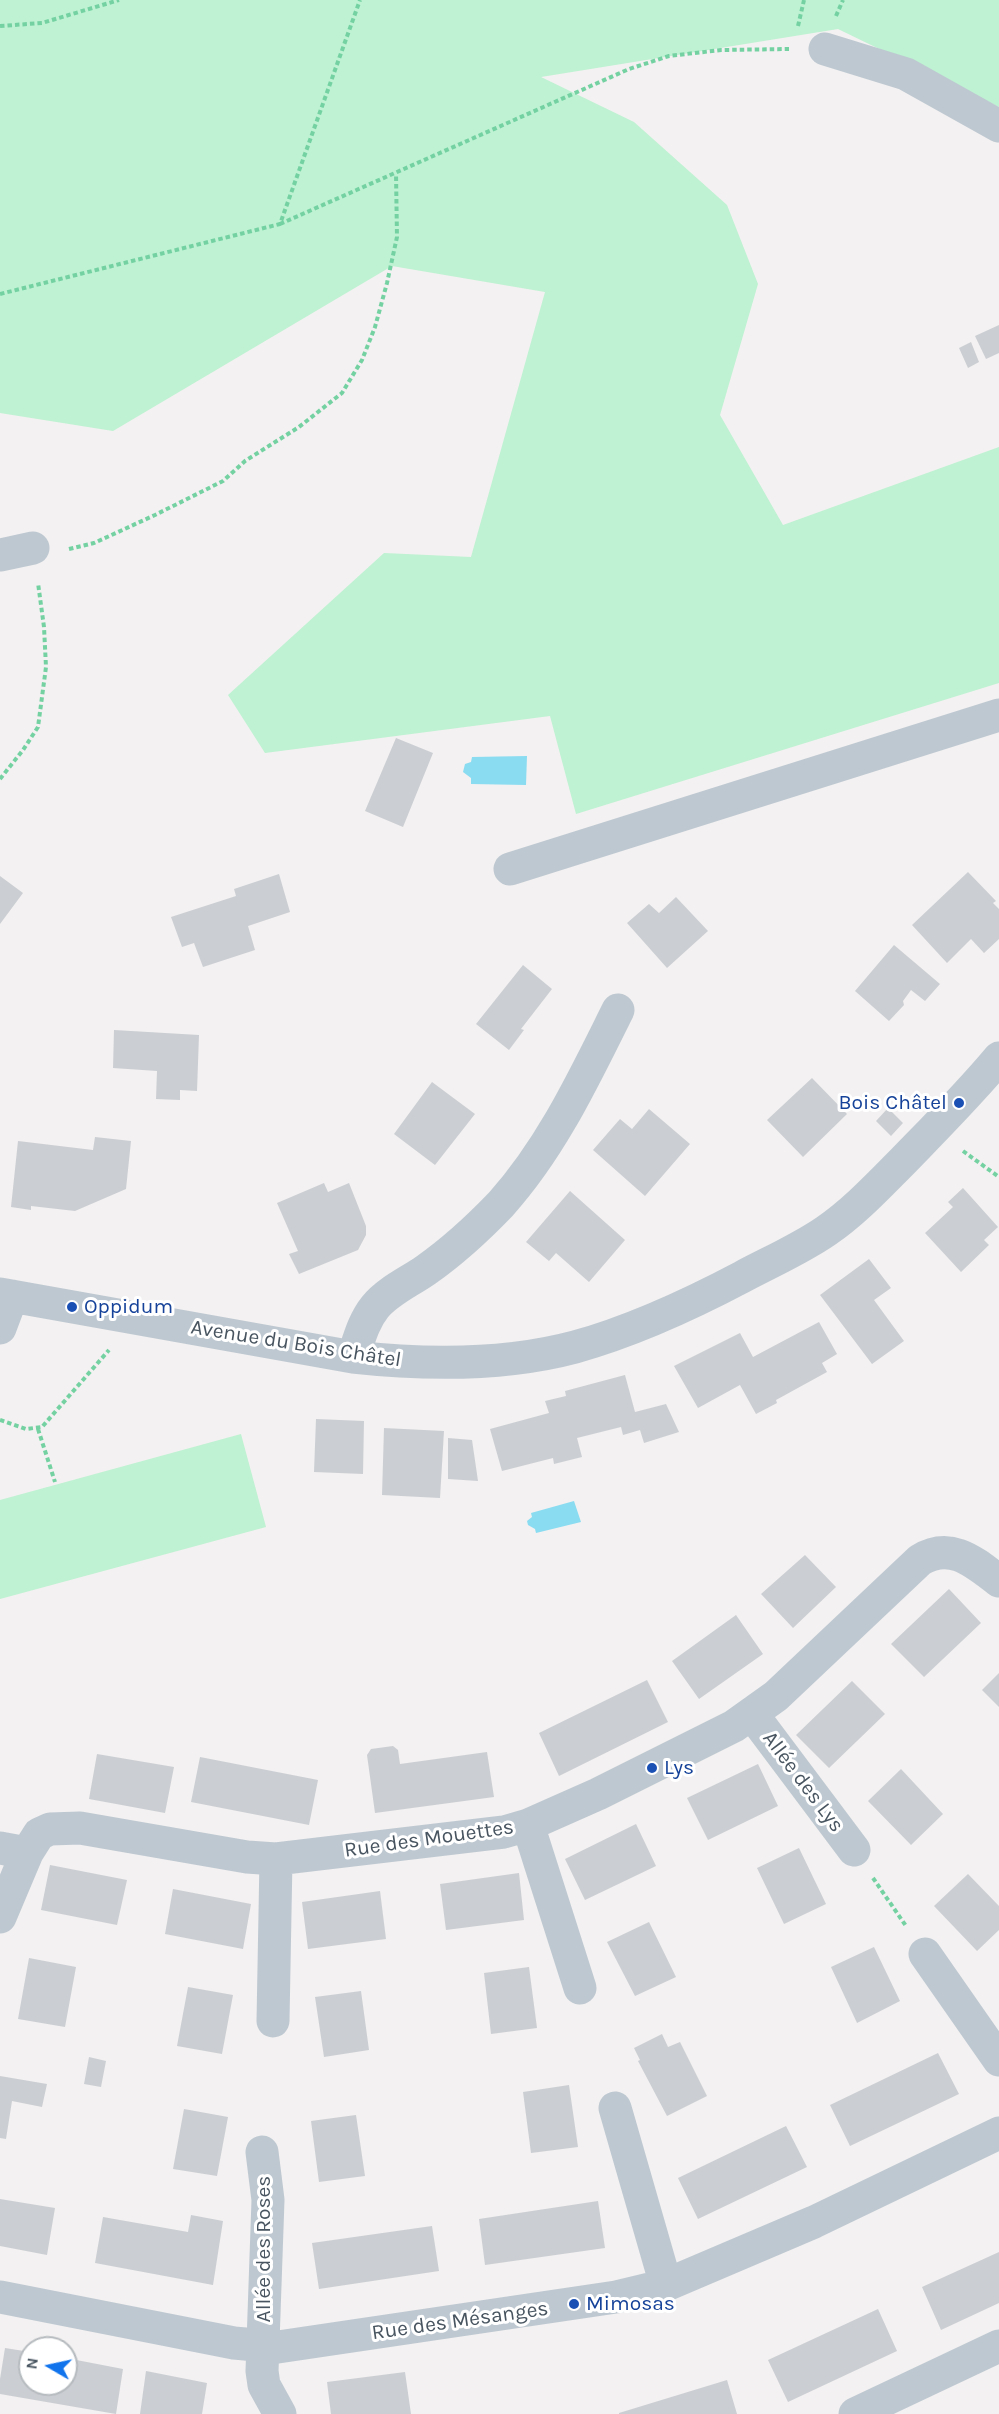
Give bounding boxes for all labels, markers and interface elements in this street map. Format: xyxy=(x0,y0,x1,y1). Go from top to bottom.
place label: Bois Châtel xyxy=(839,1090,947,1116)
marker: Bois Châtel xyxy=(952,1096,966,1110)
place label: Oppidum xyxy=(84,1294,173,1320)
marker: Oppidum xyxy=(65,1300,79,1314)
street label: Avenue du Bois Châtel xyxy=(189,1315,403,1373)
street label: Allée des Lys xyxy=(757,1727,849,1837)
place label: Lys xyxy=(664,1755,694,1781)
marker: Lys xyxy=(645,1761,659,1775)
street label: Rue des Mouettes xyxy=(343,1815,515,1863)
street label: Allée des Roses xyxy=(251,2176,277,2322)
place label: Mimosas xyxy=(586,2291,675,2317)
street label: Rue des Mésanges xyxy=(370,2296,550,2346)
marker: Mimosas xyxy=(567,2297,581,2311)
north arrow xyxy=(18,2336,78,2396)
text: N xyxy=(21,2356,42,2371)

